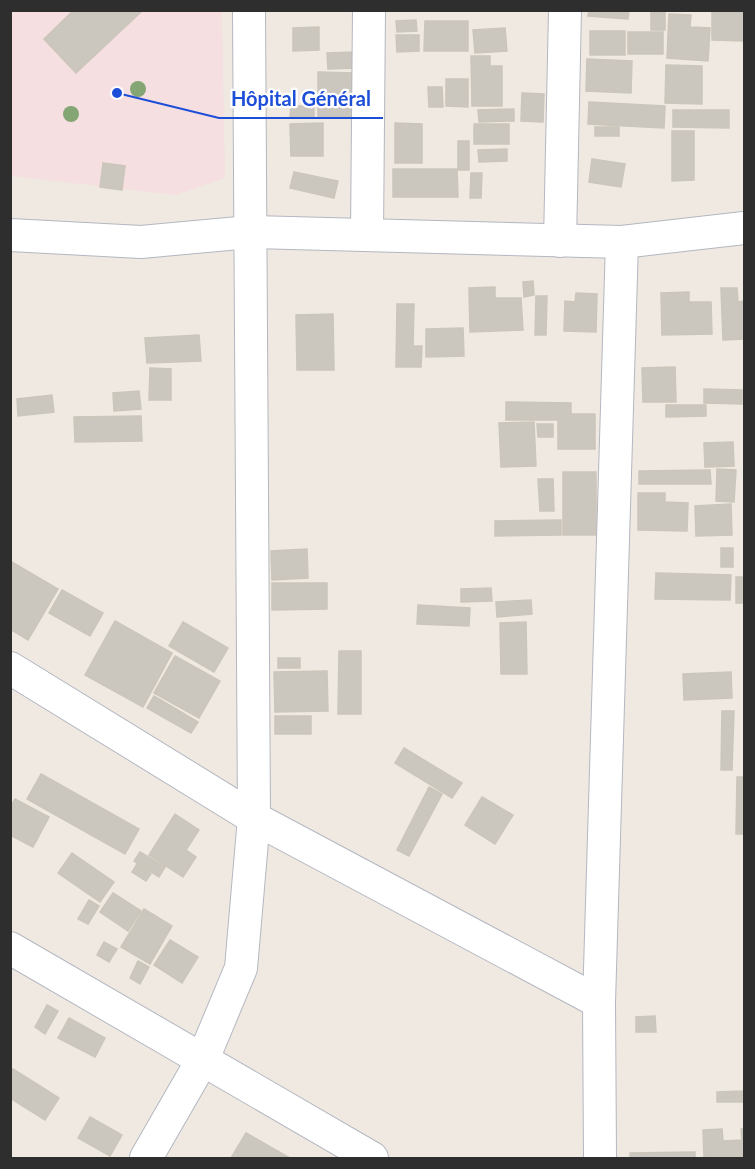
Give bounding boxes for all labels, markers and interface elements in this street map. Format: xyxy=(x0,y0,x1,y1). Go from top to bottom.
callout: Hôpital Général xyxy=(219,80,383,118)
text: Hôpital Général xyxy=(231,86,371,110)

